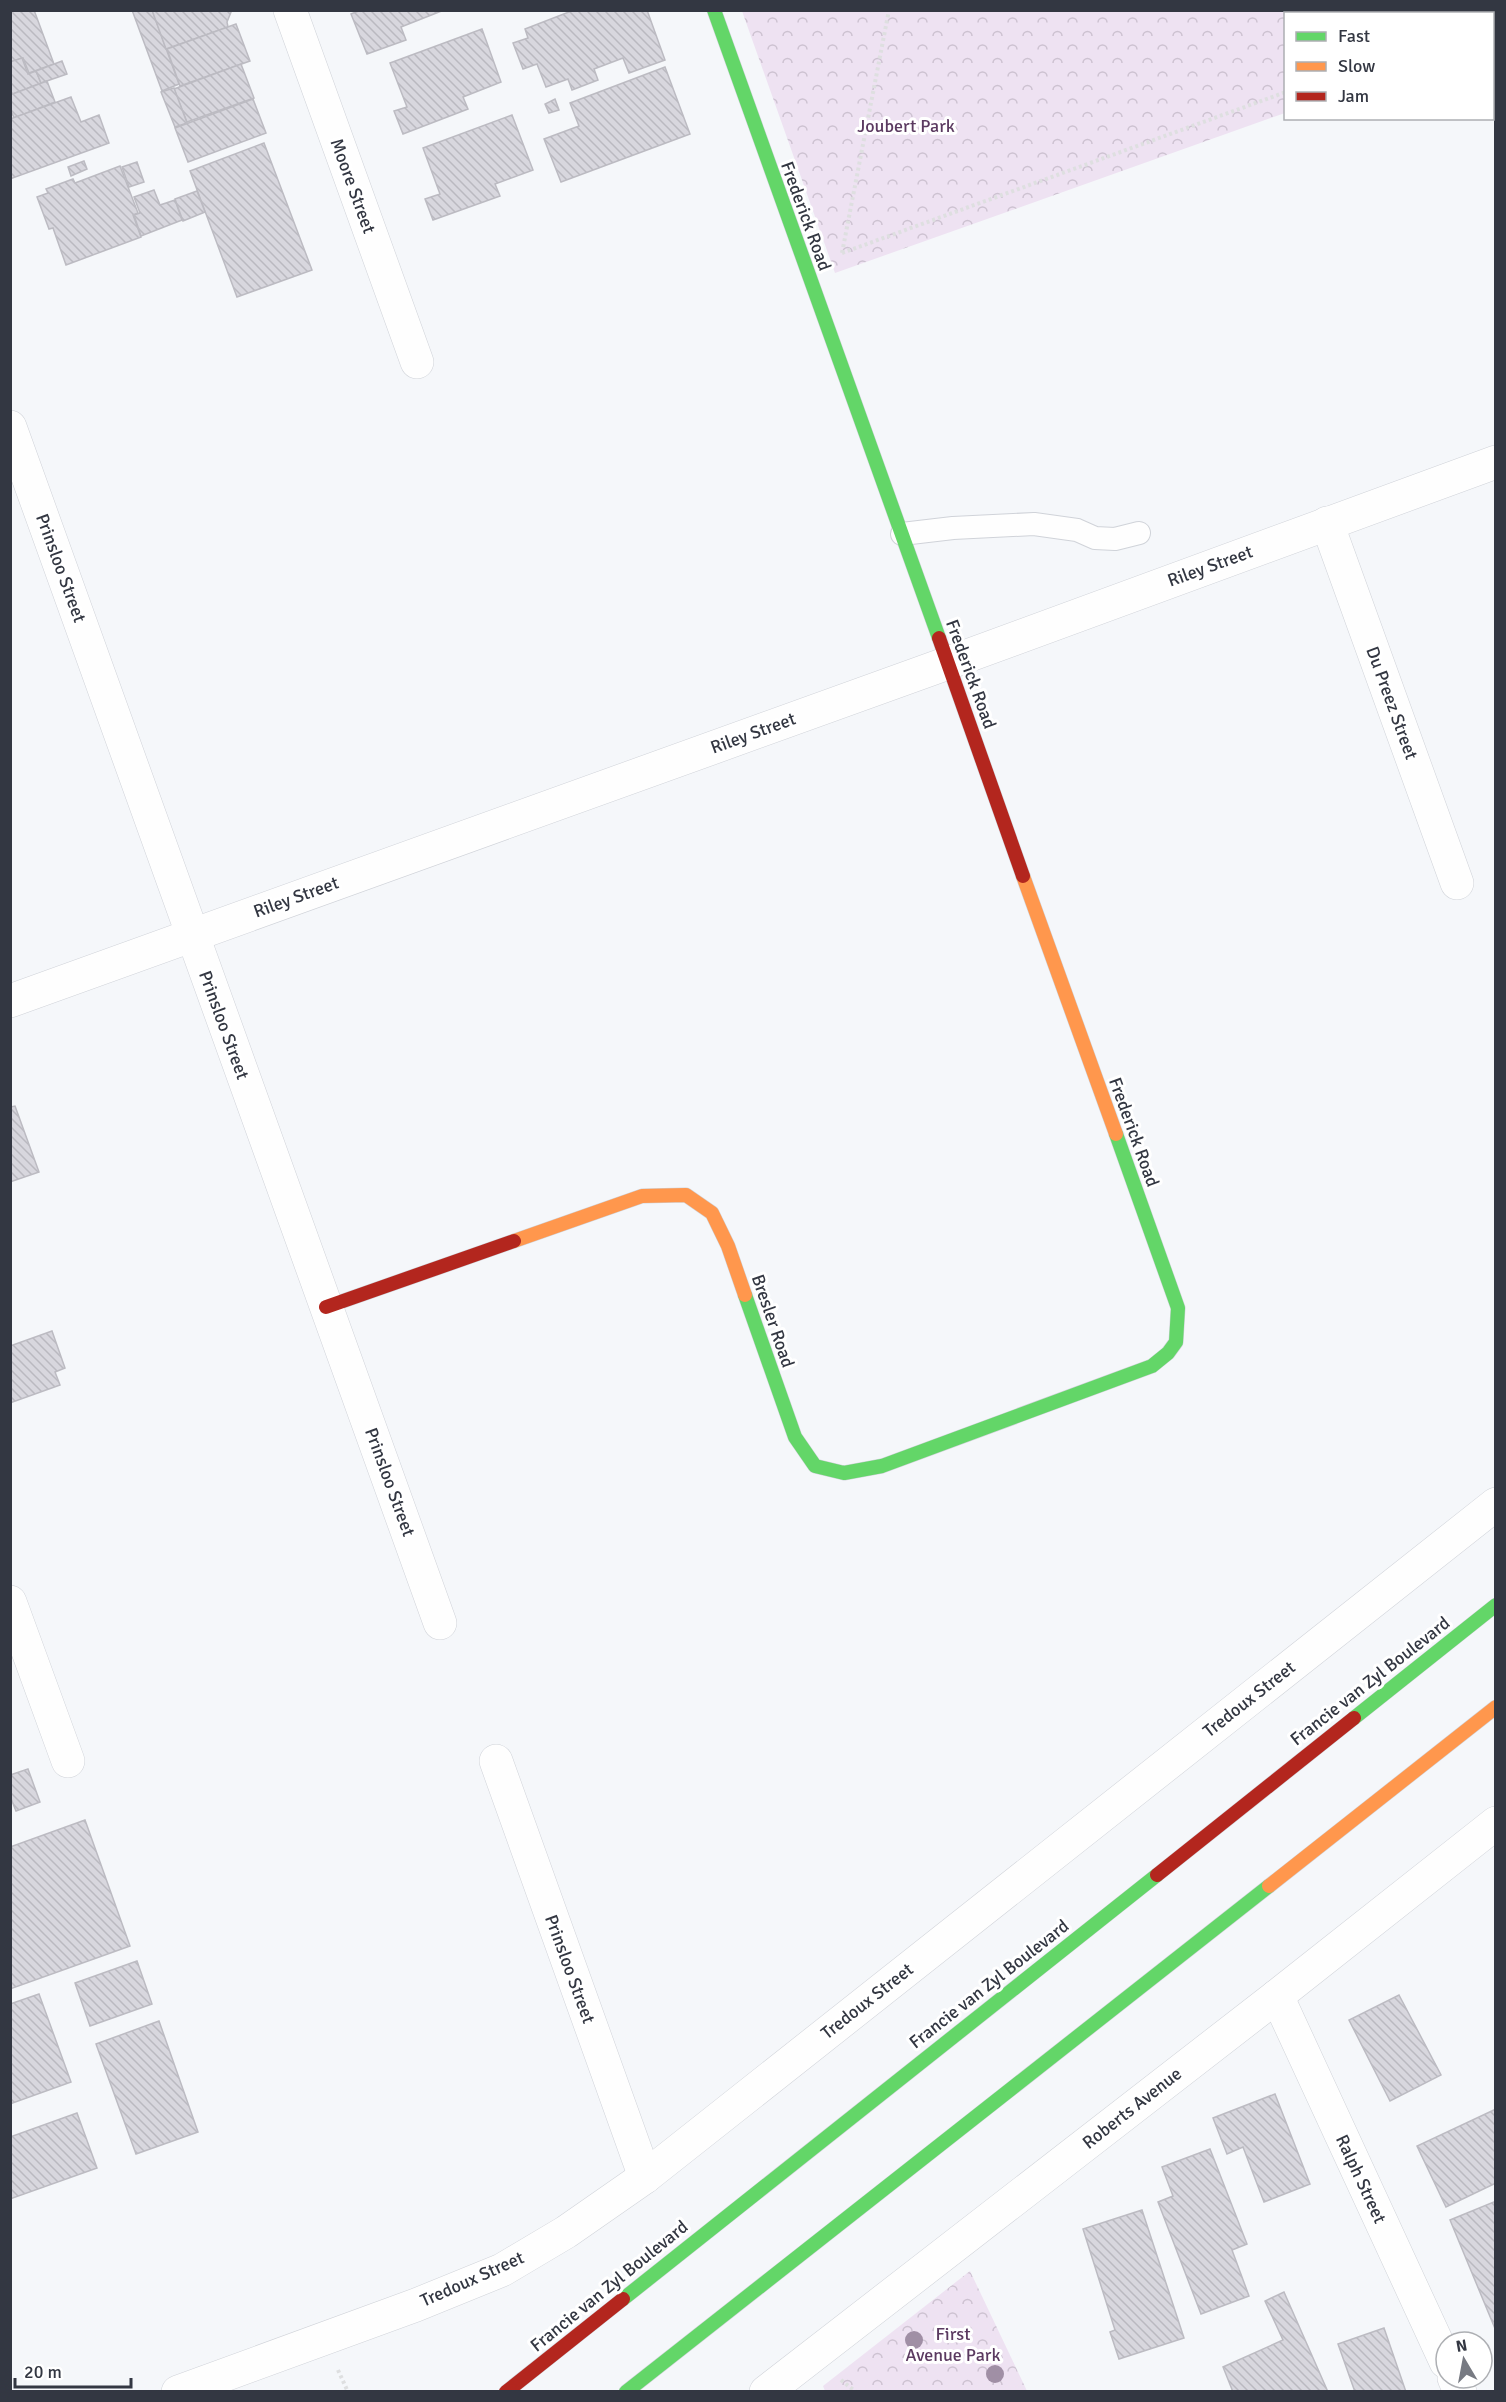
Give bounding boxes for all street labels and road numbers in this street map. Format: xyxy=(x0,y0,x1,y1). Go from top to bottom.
street label: Moore Street xyxy=(326,136,380,236)
street label: Frederick Road xyxy=(776,158,836,274)
street label: Prinsloo Street xyxy=(31,511,91,625)
street label: Riley Street xyxy=(1164,540,1256,592)
street label: Frederick Road xyxy=(941,616,1001,732)
street label: Du Preez Street xyxy=(1361,644,1423,762)
street label: Riley Street xyxy=(707,707,799,759)
street label: Riley Street xyxy=(250,871,342,923)
street label: Prinsloo Street xyxy=(194,968,254,1082)
street label: Frederick Road xyxy=(1104,1074,1164,1190)
street label: Bresler Road xyxy=(747,1272,799,1370)
street label: Prinsloo Street xyxy=(360,1425,420,1539)
street label: Francie van Zyl Boulevard xyxy=(1286,1612,1454,1750)
street label: Tredoux Street xyxy=(1198,1656,1300,1742)
street label: Prinsloo Street xyxy=(540,1912,600,2026)
street label: Francie van Zyl Boulevard xyxy=(905,1915,1073,2053)
street label: Tredoux Street xyxy=(816,1958,918,2044)
street label: Roberts Avenue xyxy=(1078,2062,1186,2154)
street label: Ralph Street xyxy=(1331,2131,1391,2227)
street label: Francie van Zyl Boulevard xyxy=(526,2216,692,2356)
street label: Tredoux Street xyxy=(417,2246,527,2312)

